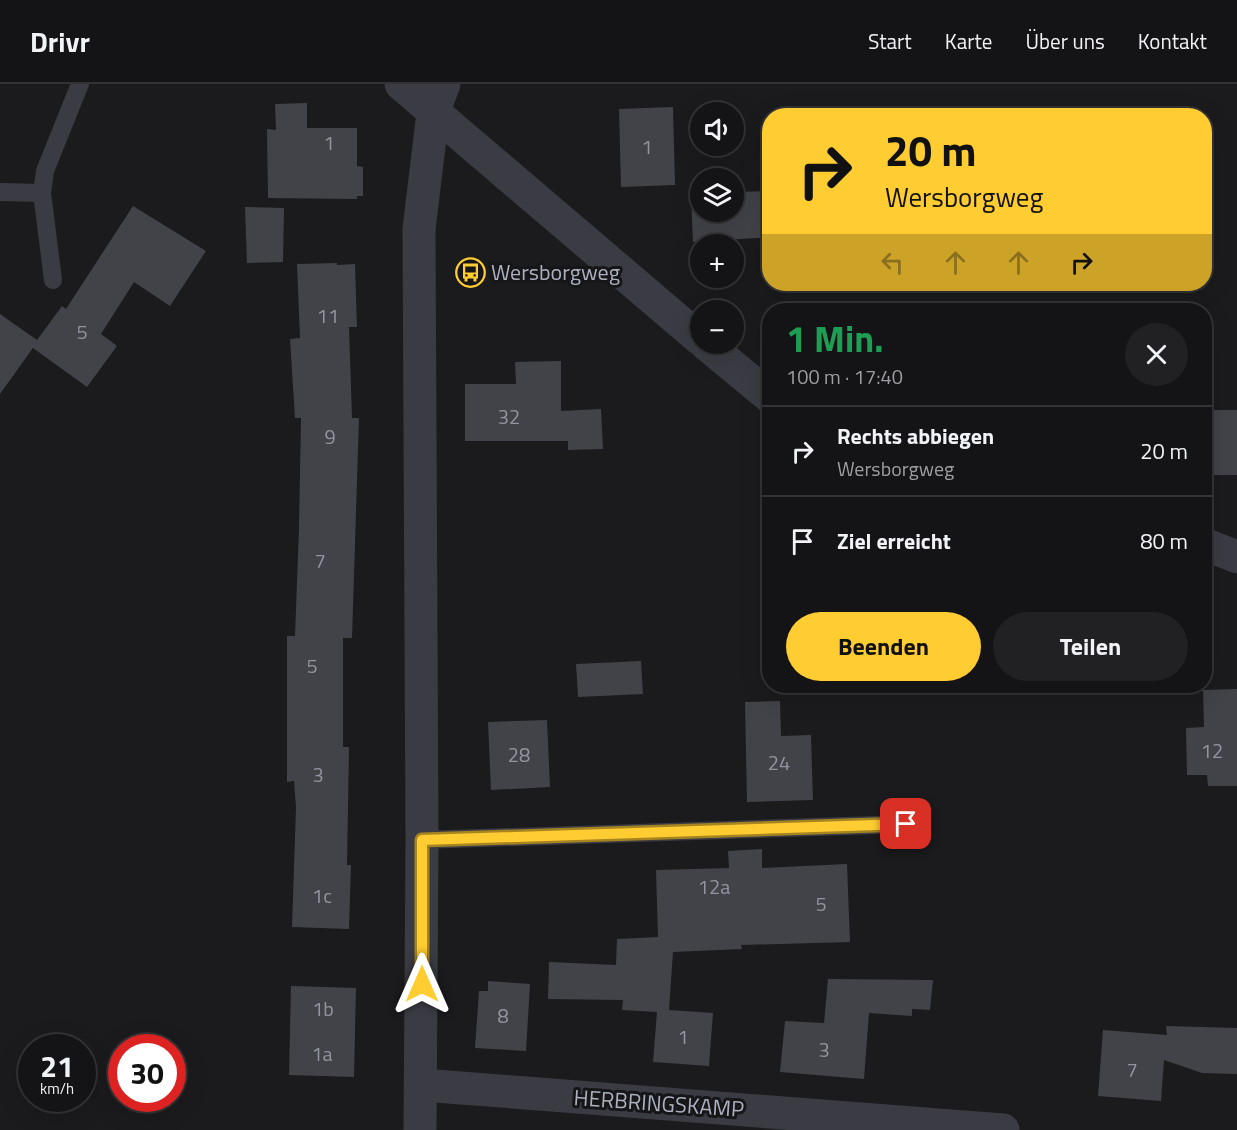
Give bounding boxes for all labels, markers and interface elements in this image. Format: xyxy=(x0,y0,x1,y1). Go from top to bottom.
text: Drivr xyxy=(30,20,90,63)
text: Start xyxy=(868,25,912,57)
text: Karte xyxy=(945,25,992,57)
text: Über uns xyxy=(1025,25,1105,57)
text: Kontakt xyxy=(1138,25,1207,57)
map controls xyxy=(690,102,744,354)
button: sound xyxy=(690,102,744,156)
text: 20 m xyxy=(885,118,977,182)
house number: 1 xyxy=(323,127,335,158)
house number: 1 xyxy=(641,131,653,162)
icon: right xyxy=(786,132,864,210)
button: layers xyxy=(690,168,744,222)
text: Wersborgweg xyxy=(885,176,1043,217)
button: + xyxy=(690,234,744,288)
icon: left xyxy=(876,246,909,279)
icon: ahead xyxy=(939,246,972,279)
icon: ahead xyxy=(1002,246,1035,279)
icon: right xyxy=(1065,246,1098,279)
place label: Wersborgweg xyxy=(491,255,620,289)
bus stop icon: Wersborgweg xyxy=(454,256,486,288)
house number: 11 xyxy=(317,300,339,331)
button: − xyxy=(690,300,744,354)
text: 1 Min. xyxy=(786,311,883,366)
house number: 5 xyxy=(76,316,88,347)
button: close xyxy=(1125,323,1188,386)
text: 100 m · 17:40 xyxy=(786,361,903,392)
house number: 32 xyxy=(498,401,520,432)
text: Rechts abbiegen xyxy=(837,419,994,453)
house number: 9 xyxy=(324,421,336,452)
text: 20 m xyxy=(1140,434,1188,468)
icon: right xyxy=(786,435,819,468)
text: Wersborgweg xyxy=(837,453,954,484)
text: Ziel erreicht xyxy=(837,524,951,558)
text: 80 m xyxy=(1140,524,1188,558)
icon: arrive xyxy=(786,525,819,558)
house number: 7 xyxy=(314,545,326,576)
button: Beenden xyxy=(786,612,981,681)
button: Teilen xyxy=(993,612,1188,681)
house number: 5 xyxy=(306,650,318,681)
house number: 12 xyxy=(1201,735,1223,766)
house number: 28 xyxy=(508,739,530,770)
house number: 24 xyxy=(768,747,790,778)
house number: 3 xyxy=(312,759,324,790)
pin xyxy=(880,798,931,849)
icon: arrive xyxy=(889,807,922,840)
house number: 12a xyxy=(698,871,730,902)
house number: 1c xyxy=(312,880,332,911)
house number: 5 xyxy=(815,888,827,919)
position arrow xyxy=(390,952,454,1016)
house number: 1b xyxy=(312,993,334,1024)
house number: 8 xyxy=(497,1000,509,1031)
house number: 1 xyxy=(677,1021,689,1052)
speed limit sign: 30 xyxy=(108,1034,186,1112)
house number: 3 xyxy=(818,1034,830,1065)
house number: 1a xyxy=(311,1038,333,1069)
text: 21 xyxy=(40,1043,74,1089)
house number: 7 xyxy=(1126,1054,1138,1085)
text: km/h xyxy=(40,1077,74,1100)
street label: HERBRINGSKAMP xyxy=(573,1080,745,1126)

